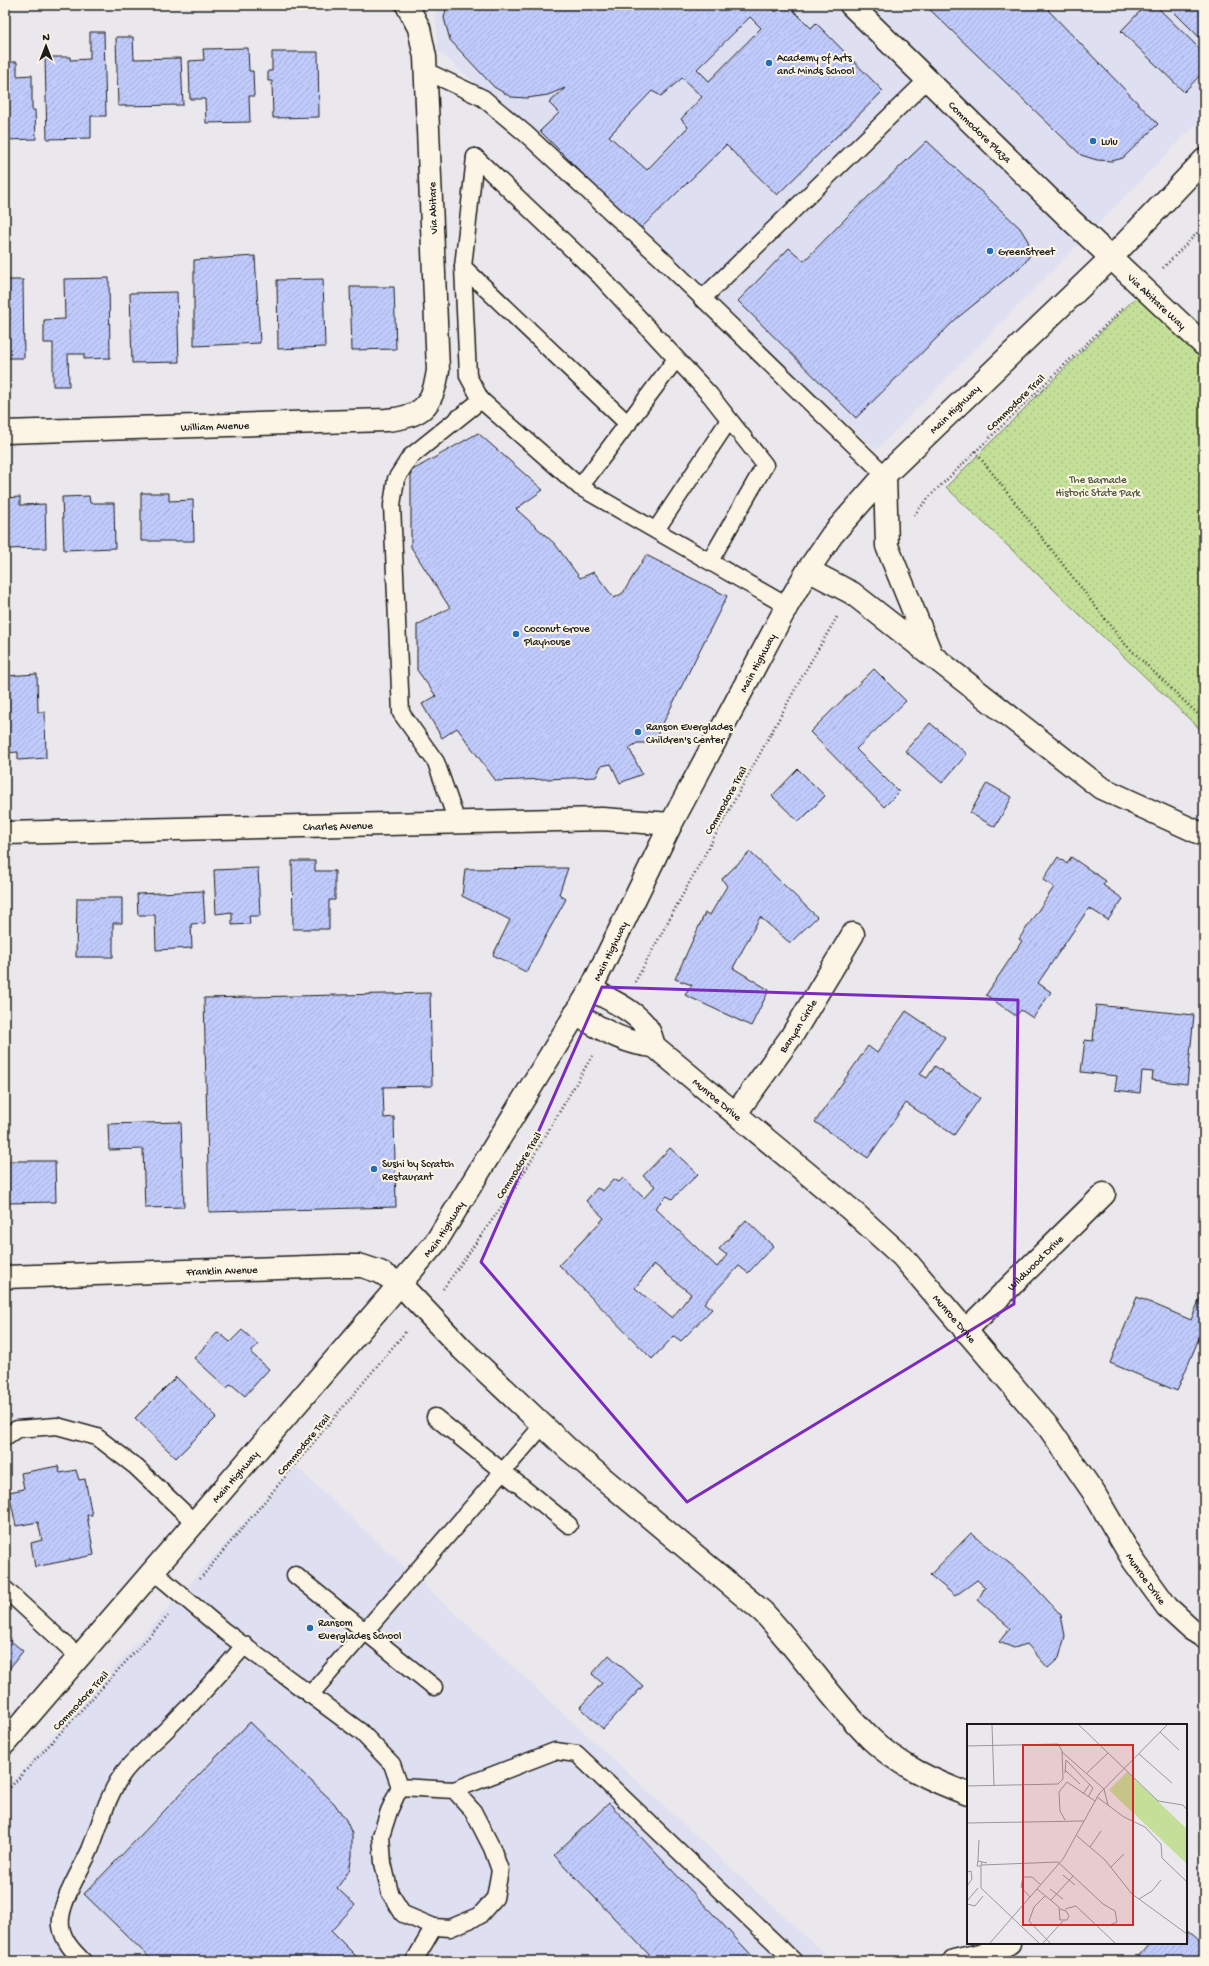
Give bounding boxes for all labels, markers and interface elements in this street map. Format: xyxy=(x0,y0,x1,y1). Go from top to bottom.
north arrow xyxy=(26,26,66,66)
text: N xyxy=(42,32,50,44)
place label: Academy of Arts and Minds School xyxy=(777,52,855,78)
marker: Academy of Arts and Minds School xyxy=(764,58,774,68)
street label: Commodore Plaza xyxy=(945,100,1014,167)
marker: Lulu xyxy=(1088,136,1098,146)
place label: Lulu xyxy=(1101,137,1118,149)
street label: Via Abitare xyxy=(427,181,441,235)
marker: GreenStreet xyxy=(985,246,995,256)
place label: GreenStreet xyxy=(998,247,1056,259)
street label: Via Abitare Way xyxy=(1124,272,1188,333)
street label: Commodore Trail xyxy=(985,372,1048,434)
street label: Main Highway xyxy=(928,383,984,437)
street label: William Avenue xyxy=(180,420,250,434)
park label: The Barnacle Historic State Park xyxy=(1056,475,1142,500)
place label: Coconut Grove Playhouse xyxy=(523,624,590,649)
marker: Coconut Grove Playhouse xyxy=(511,629,521,639)
street label: Main Highway xyxy=(738,631,780,695)
place label: Ranson Everglades Children's Center xyxy=(646,722,734,747)
marker: Ranson Everglades Children's Center xyxy=(633,727,643,737)
street label: Commodore Trail xyxy=(703,764,751,837)
street label: Charles Avenue xyxy=(303,820,373,834)
street label: Main Highway xyxy=(592,919,631,984)
street label: Banyan Circle xyxy=(777,997,820,1056)
street label: Munroe Drive xyxy=(689,1077,743,1124)
street label: Commodore Trail xyxy=(494,1130,545,1202)
place label: Sushi by Scratch Restaurant xyxy=(382,1159,454,1184)
marker: Sushi by Scratch Restaurant xyxy=(369,1164,379,1174)
street label: Main Highway xyxy=(422,1199,468,1260)
street label: Wildwood Drive xyxy=(1006,1233,1067,1294)
street label: Franklin Avenue xyxy=(185,1265,258,1279)
street label: Munroe Drive xyxy=(930,1293,978,1346)
street label: Commodore Trail xyxy=(275,1412,334,1478)
street label: Main Highway xyxy=(210,1449,262,1506)
street label: Munroe Drive xyxy=(1123,1552,1167,1608)
place label: Ransom Everglades School xyxy=(318,1618,402,1643)
marker: Ransom Everglades School xyxy=(305,1623,315,1633)
street label: Commodore Trail xyxy=(51,1669,112,1733)
inset map xyxy=(967,1724,1187,1944)

